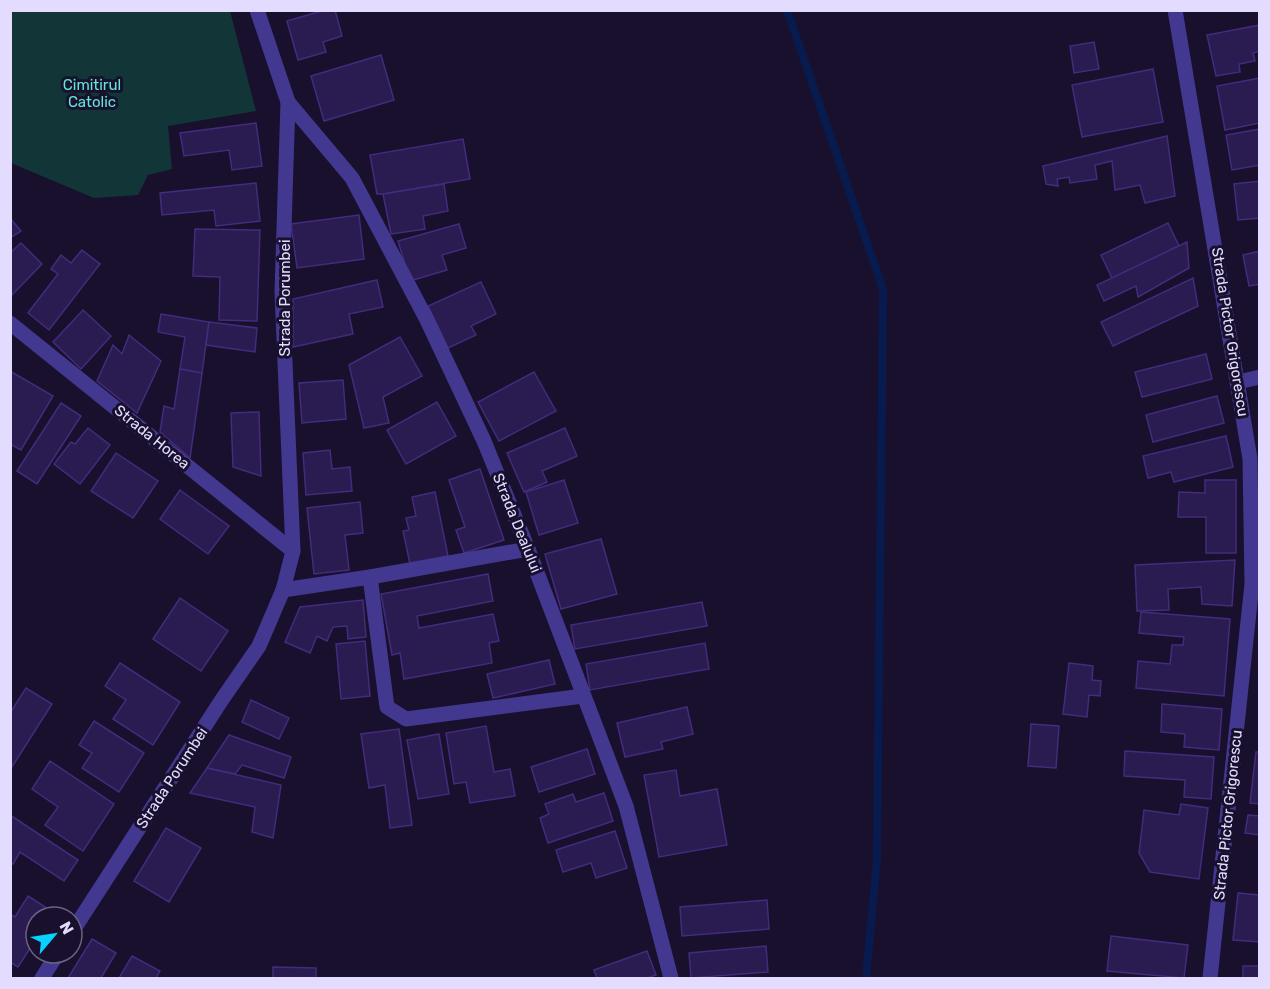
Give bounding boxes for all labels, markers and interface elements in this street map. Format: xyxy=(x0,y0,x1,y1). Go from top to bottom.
park label: Cimitirul Catolic xyxy=(63,76,121,111)
street label: Strada Porumbei xyxy=(276,239,294,357)
street label: Strada Pictor Grigorescu xyxy=(1208,246,1252,418)
street label: Strada Horea xyxy=(111,401,193,473)
street label: Strada Dealului xyxy=(489,471,545,575)
street label: Strada Porumbei xyxy=(133,724,211,832)
street label: Strada Pictor Grigorescu xyxy=(1210,729,1246,901)
north arrow xyxy=(24,905,84,965)
text: N xyxy=(56,918,78,938)

